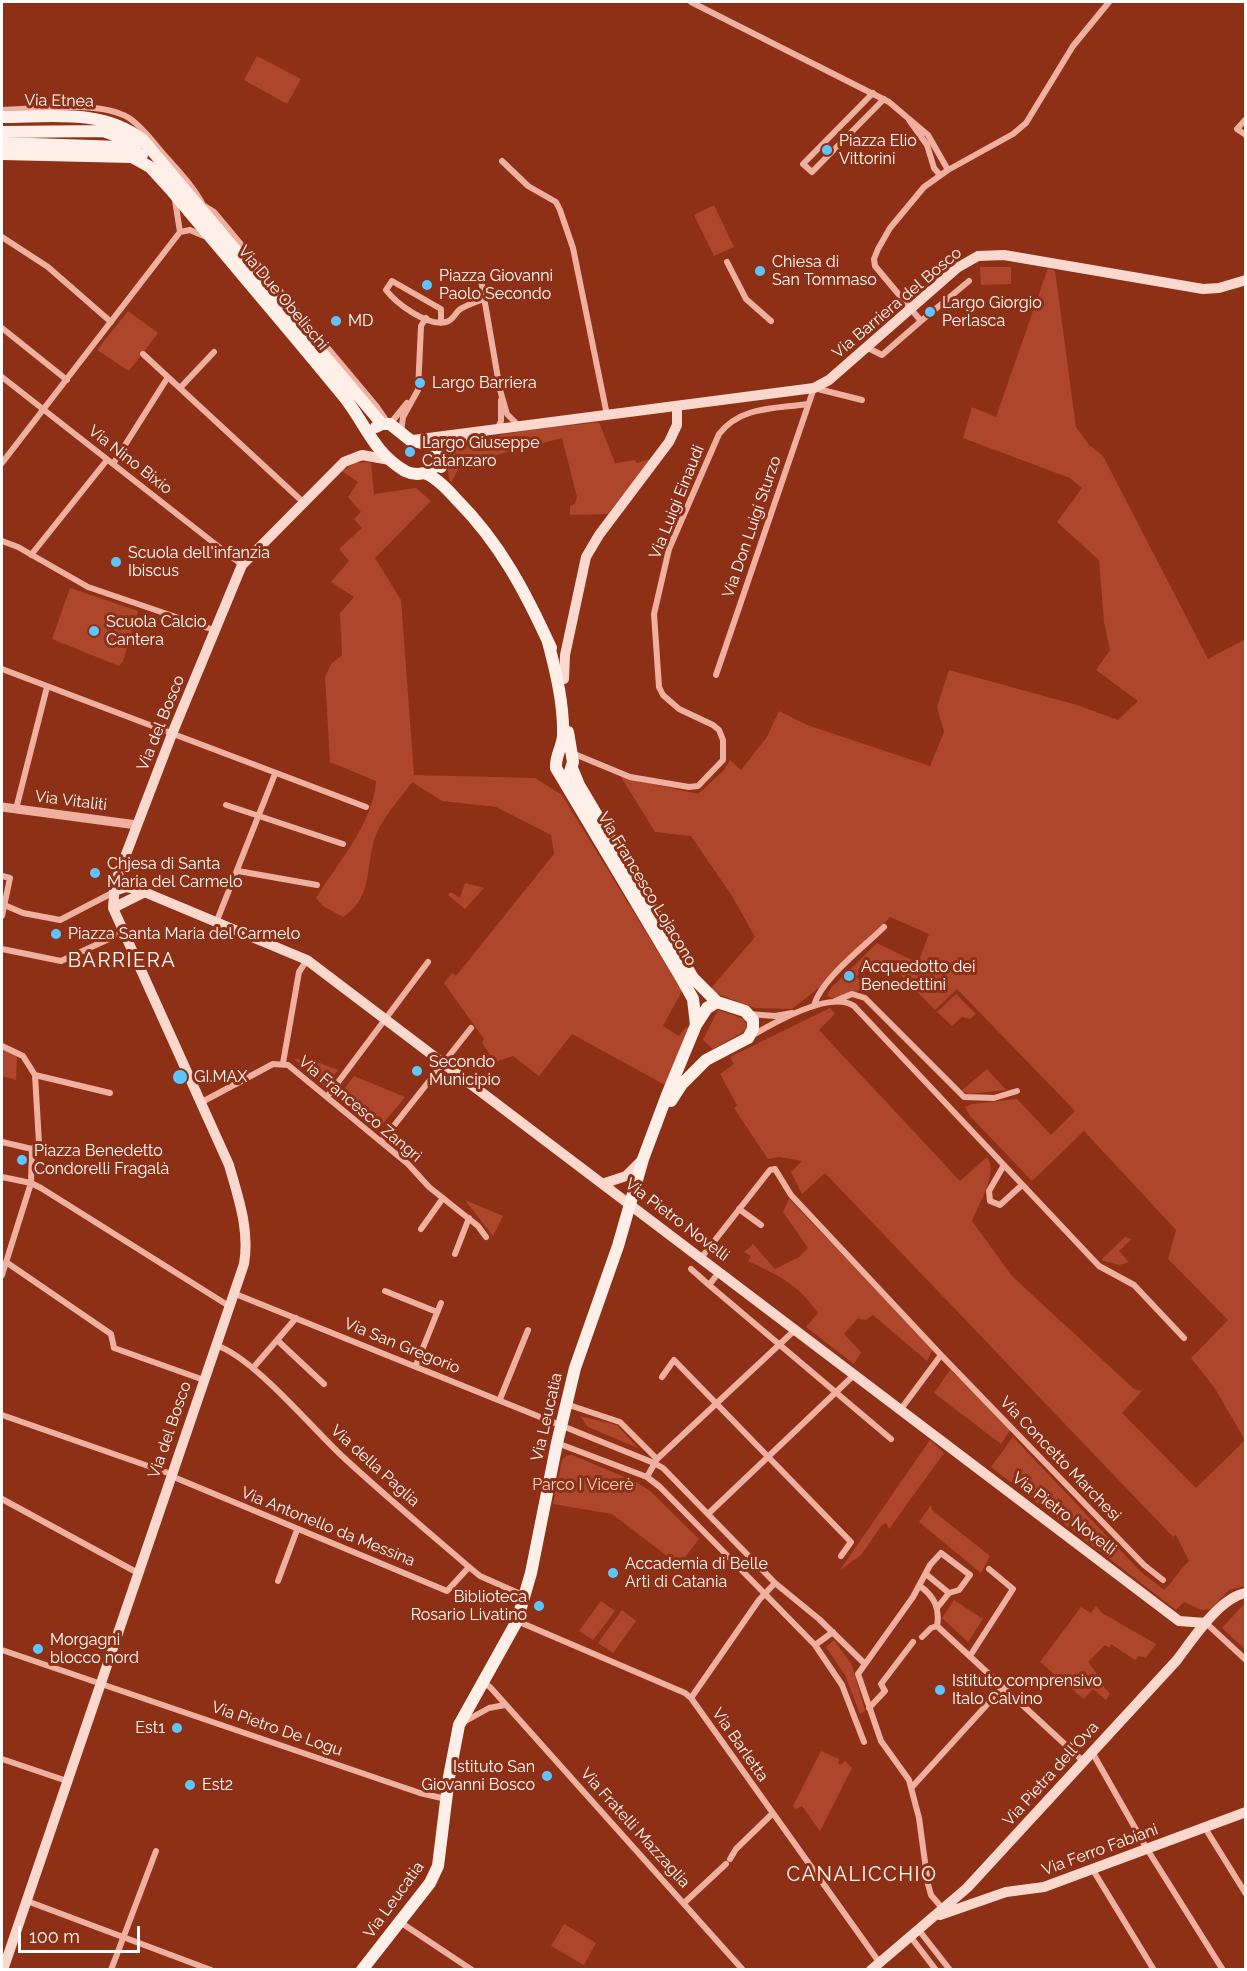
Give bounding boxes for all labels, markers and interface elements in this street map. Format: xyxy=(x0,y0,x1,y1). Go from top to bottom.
street label: Via Etnea xyxy=(24,91,94,111)
place label: Piazza Elio Vittorini xyxy=(839,131,917,169)
marker: Piazza Elio Vittorini xyxy=(820,143,834,157)
street label: Via Due Obelischi xyxy=(234,242,332,354)
street label: Via Barriera del Bosco xyxy=(828,243,966,363)
place label: Chiesa di San Tommaso xyxy=(772,252,877,290)
marker: Chiesa di San Tommaso xyxy=(753,264,767,278)
place label: Piazza Giovanni Paolo Secondo xyxy=(439,266,553,304)
marker: Piazza Giovanni Paolo Secondo xyxy=(420,278,434,292)
place label: Largo Giorgio Perlasca xyxy=(942,293,1042,331)
marker: Largo Giorgio Perlasca xyxy=(923,305,937,319)
place label: MD xyxy=(348,311,373,331)
marker: MD xyxy=(329,314,343,328)
place label: Largo Barriera xyxy=(432,373,537,393)
marker: Largo Barriera xyxy=(413,376,427,390)
street label: Via Nino Bixio xyxy=(84,421,176,499)
place label: Largo Giuseppe Catanzaro xyxy=(422,433,540,471)
street label: Via Luigi Einaudi xyxy=(645,442,709,562)
marker: Largo Giuseppe Catanzaro xyxy=(403,445,417,459)
street label: Via Don Luigi Sturzo xyxy=(719,454,785,600)
place label: Scuola dell'infanzia Ibiscus xyxy=(128,543,270,581)
marker: Scuola dell'infanzia Ibiscus xyxy=(109,555,123,569)
place label: Scuola Calcio Cantera xyxy=(106,612,207,650)
marker: Scuola Calcio Cantera xyxy=(87,624,101,638)
street label: Via del Bosco xyxy=(133,673,189,773)
street label: Via Vitaliti xyxy=(34,787,108,815)
street label: Via Francesco Lojacono xyxy=(594,809,700,969)
place label: Chjesa di Santa Maria del Carmelo xyxy=(107,854,243,892)
marker: Chjesa di Santa Maria del Carmelo xyxy=(88,866,102,880)
place label: Piazza Santa Maria del Carmelo xyxy=(68,924,300,944)
marker: Piazza Santa Maria del Carmelo xyxy=(49,927,63,941)
district label: BARRIERA xyxy=(68,949,176,973)
place label: Acquedotto dei Benedettini xyxy=(861,957,975,995)
marker: Acquedotto dei Benedettini xyxy=(842,969,856,983)
street label: Via Francesco Zangrì xyxy=(295,1052,425,1166)
place label: Secondo Municipio xyxy=(429,1052,501,1090)
marker: Secondo Municipio xyxy=(410,1064,424,1078)
place label: GI.MAX xyxy=(194,1067,247,1087)
marker: GI.MAX xyxy=(171,1068,189,1086)
place label: Piazza Benedetto Condorelli Fragalà xyxy=(34,1141,169,1179)
marker: Piazza Benedetto Condorelli Fragalà xyxy=(15,1153,29,1167)
street label: Via Pietro Novelli xyxy=(621,1175,733,1265)
street label: Via San Gregorio xyxy=(341,1314,463,1378)
street label: Via Leucatia xyxy=(528,1371,566,1463)
street label: Via del Bosco xyxy=(144,1379,196,1481)
street label: Via Concetto Marchesi xyxy=(995,1393,1125,1525)
street label: Via della Paglia xyxy=(327,1421,423,1511)
street label: Via Pietro Novelli xyxy=(1008,1469,1120,1559)
park label: Parco I Vicerè xyxy=(532,1475,634,1495)
street label: Via Antonello da Messina xyxy=(238,1483,418,1571)
place label: Accademia di Belle Arti di Catania xyxy=(625,1554,768,1592)
marker: Accademia di Belle Arti di Catania xyxy=(606,1566,620,1580)
place label: Biblioteca Rosario Livatino xyxy=(411,1587,527,1625)
marker: Biblioteca Rosario Livatino xyxy=(532,1599,546,1613)
place label: Morgagni blocco nord xyxy=(50,1630,139,1668)
marker: Morgagni blocco nord xyxy=(31,1642,45,1656)
place label: Istituto comprensivo Italo Calvino xyxy=(952,1671,1102,1709)
marker: Istituto comprensivo Italo Calvino xyxy=(933,1683,947,1697)
street label: Via Pietro De Logu xyxy=(209,1698,345,1760)
street label: Via Barletta xyxy=(708,1705,772,1785)
place label: Est1 xyxy=(135,1718,165,1738)
street label: Via Pietra dell'Ova xyxy=(999,1718,1103,1830)
marker: Est1 xyxy=(170,1721,184,1735)
place label: Istituto San Giovanni Bosco xyxy=(421,1757,535,1795)
street label: Via Fratelli Mazzaglia xyxy=(576,1764,694,1892)
marker: Istituto San Giovanni Bosco xyxy=(540,1769,554,1783)
place label: Est2 xyxy=(202,1775,233,1795)
marker: Est2 xyxy=(183,1778,197,1792)
street label: Via Ferro Fabiani xyxy=(1039,1820,1161,1880)
street label: Via Leucatia xyxy=(360,1858,428,1942)
district label: CANALICCHIO xyxy=(786,1863,938,1887)
scale bar xyxy=(21,1914,142,1952)
text: 100 m xyxy=(29,1926,80,1947)

